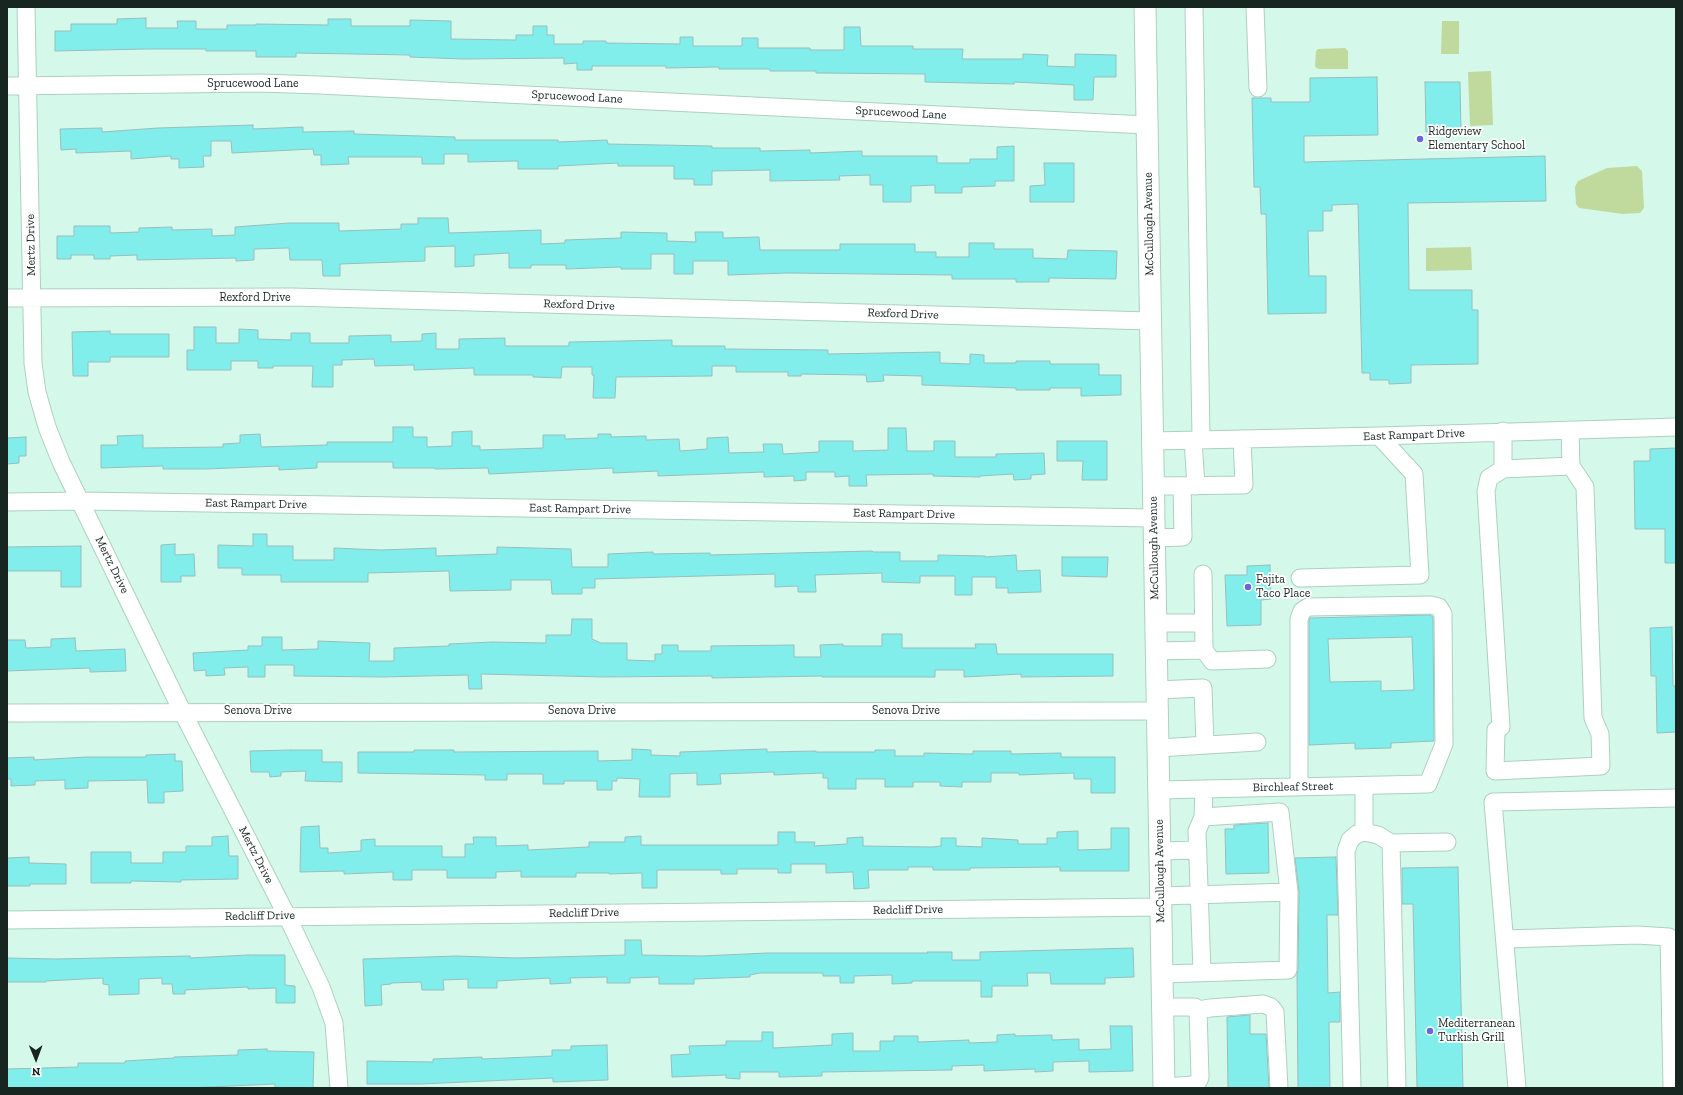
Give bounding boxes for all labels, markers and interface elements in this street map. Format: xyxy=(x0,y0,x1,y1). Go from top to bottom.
street label: Sprucewood Lane xyxy=(207,77,299,91)
street label: Sprucewood Lane xyxy=(531,87,623,107)
street label: Sprucewood Lane xyxy=(855,103,947,123)
place label: Ridgeview Elementary School xyxy=(1428,125,1525,153)
marker: Ridgeview Elementary School xyxy=(1415,134,1425,144)
street label: McCullough Avenue xyxy=(1141,172,1157,276)
street label: Mertz Drive xyxy=(23,214,39,276)
street label: Rexford Drive xyxy=(219,291,291,305)
street label: Rexford Drive xyxy=(543,297,615,313)
street label: Rexford Drive xyxy=(867,306,939,322)
street label: East Rampart Drive xyxy=(1363,426,1465,444)
street label: East Rampart Drive xyxy=(205,496,307,512)
street label: McCullough Avenue xyxy=(1146,496,1162,600)
street label: East Rampart Drive xyxy=(529,501,631,517)
street label: East Rampart Drive xyxy=(853,506,955,522)
street label: Mertz Drive xyxy=(92,534,132,596)
place label: Fajita Taco Place xyxy=(1256,573,1310,601)
marker: Fajita Taco Place xyxy=(1243,582,1253,592)
street label: Senova Drive xyxy=(224,704,292,718)
street label: Senova Drive xyxy=(548,704,616,718)
street label: Senova Drive xyxy=(872,704,940,718)
street label: Birchleaf Street xyxy=(1253,779,1333,795)
street label: McCullough Avenue xyxy=(1152,819,1168,923)
street label: Mertz Drive xyxy=(236,824,276,886)
street label: Redcliff Drive xyxy=(873,902,943,918)
street label: Redcliff Drive xyxy=(549,905,619,921)
street label: Redcliff Drive xyxy=(225,908,295,924)
place label: Mediterranean Turkish Grill xyxy=(1438,1017,1515,1045)
marker: Mediterranean Turkish Grill xyxy=(1425,1026,1435,1036)
north arrow xyxy=(16,1039,56,1079)
text: N xyxy=(32,1065,41,1078)

